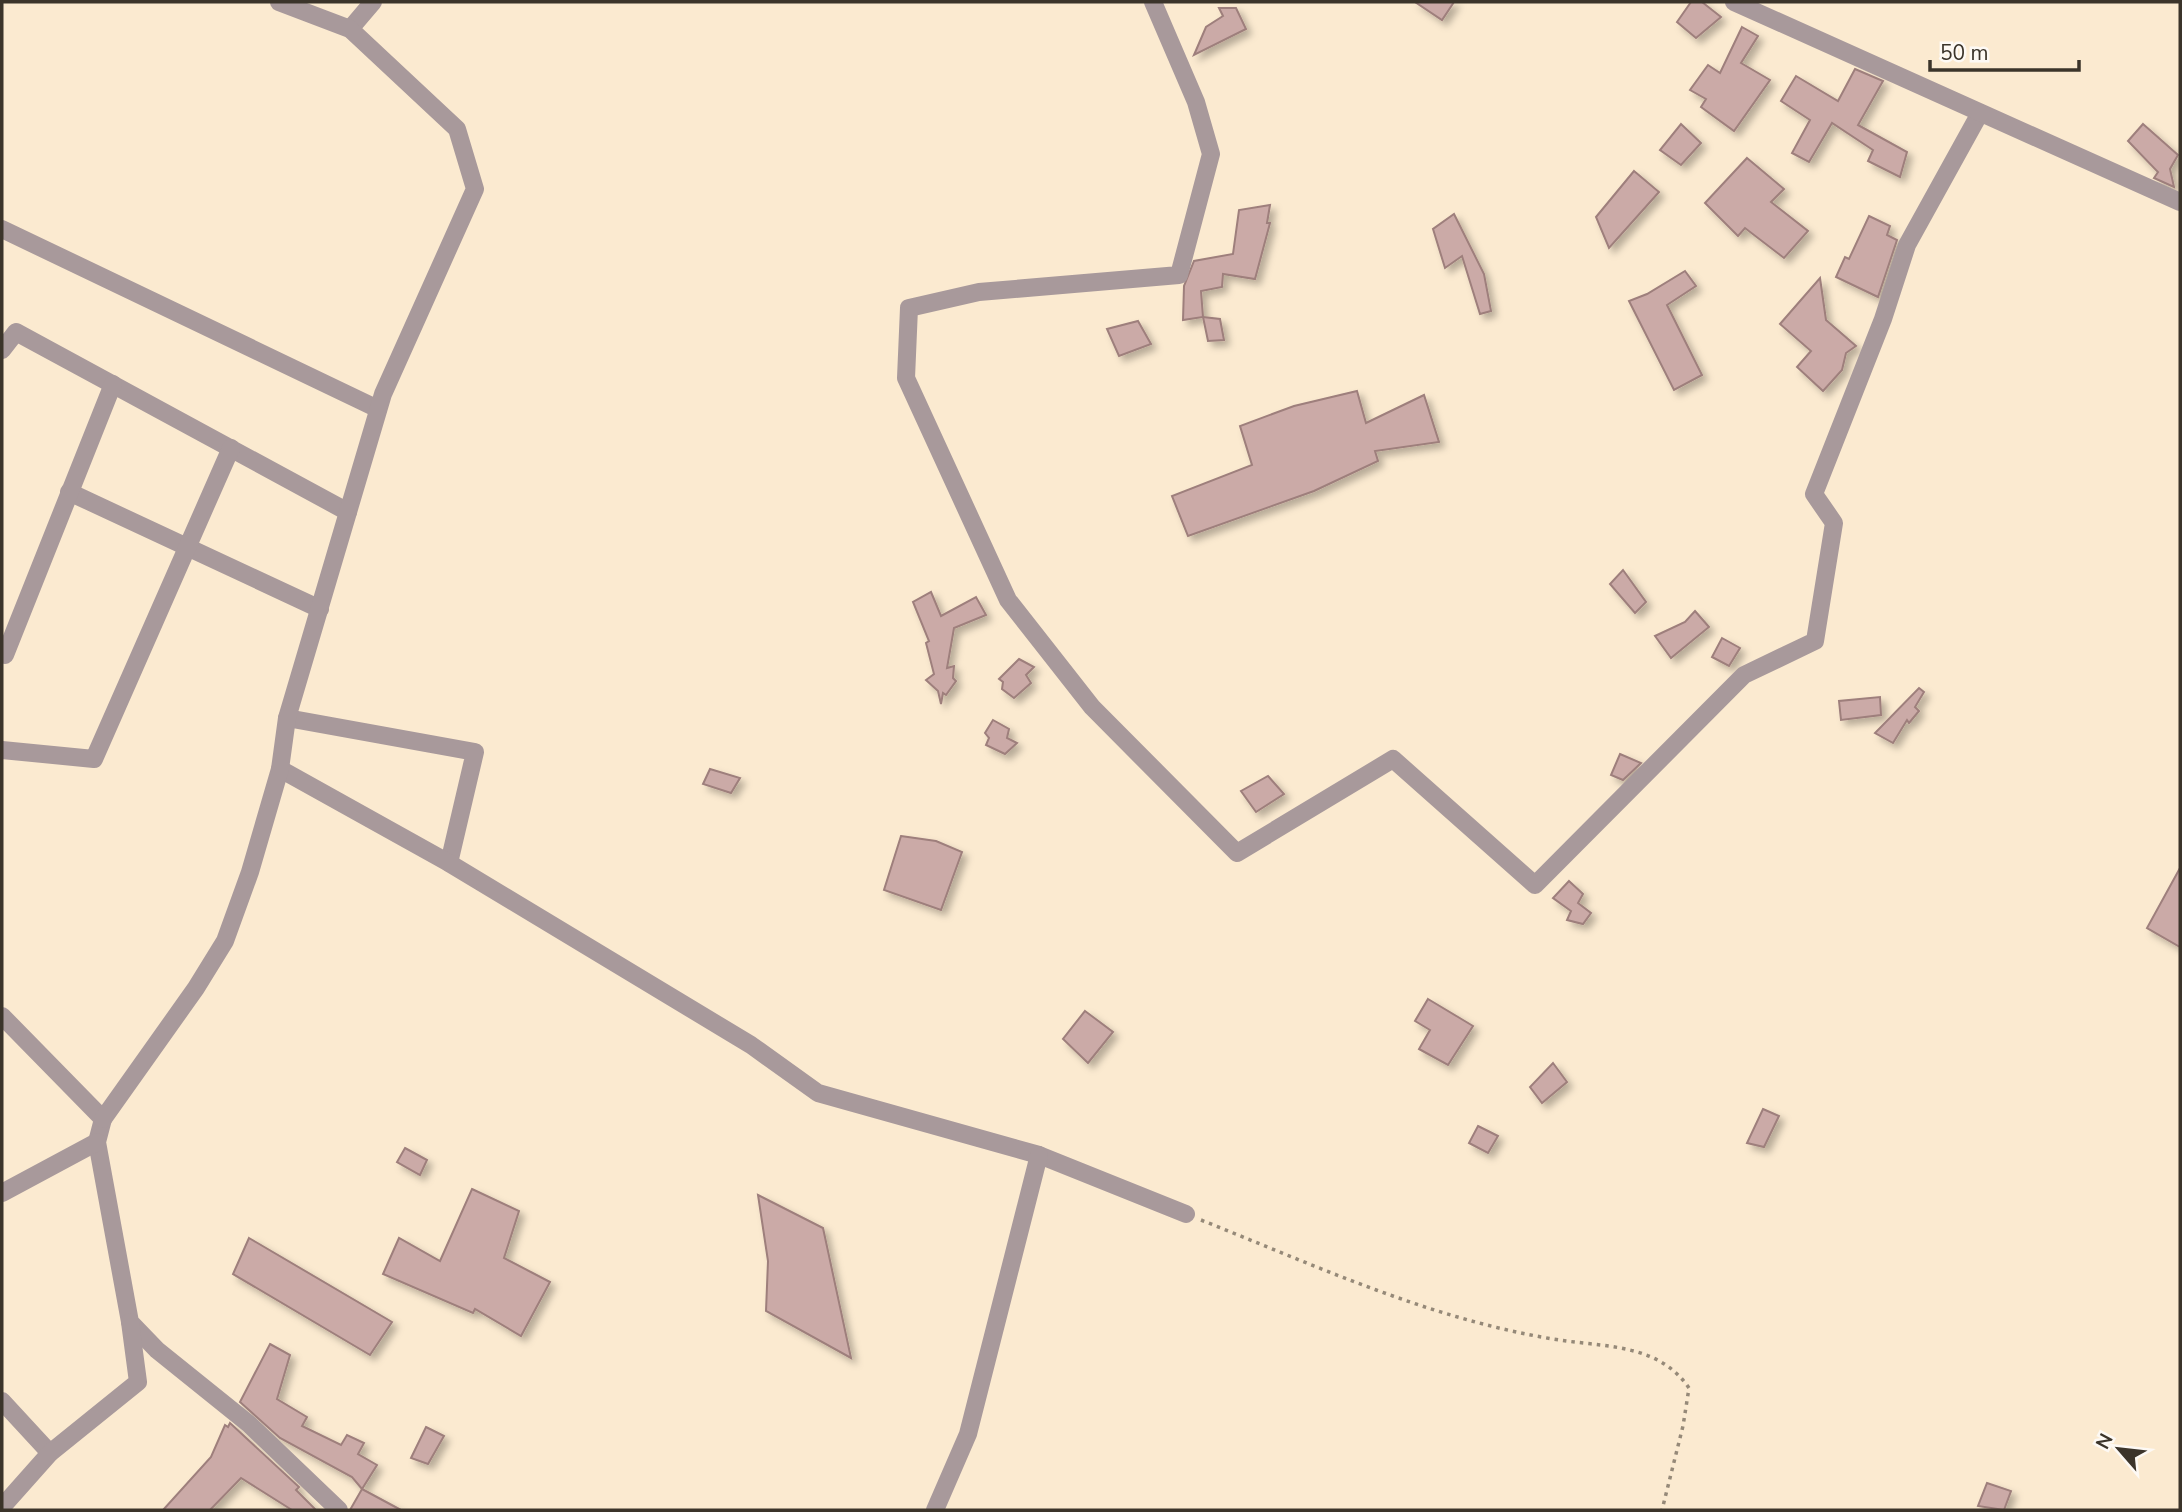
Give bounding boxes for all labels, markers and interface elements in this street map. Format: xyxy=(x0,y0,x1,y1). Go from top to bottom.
scale bar xyxy=(1930,28,2079,72)
text: 50 m xyxy=(1940,39,1989,67)
north arrow xyxy=(2084,1414,2154,1484)
text: N xyxy=(2090,1429,2120,1454)

